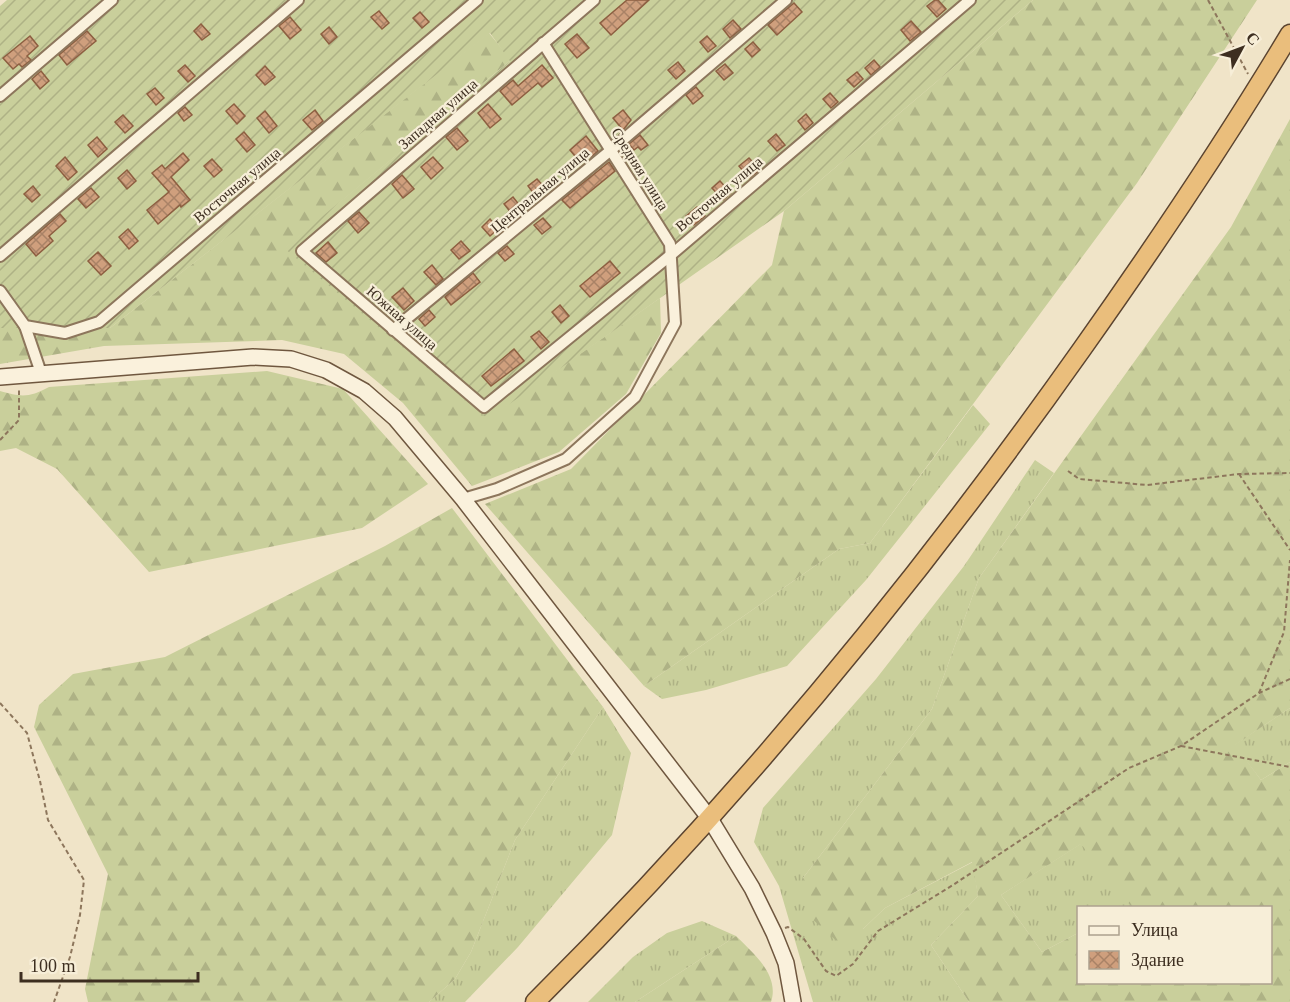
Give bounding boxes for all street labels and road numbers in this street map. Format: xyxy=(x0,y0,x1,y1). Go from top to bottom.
street label: Западная улица xyxy=(396,75,481,152)
street label: Средняя улица xyxy=(608,125,672,213)
street label: Восточная улица xyxy=(191,144,284,226)
street label: Центральная улица xyxy=(488,144,593,236)
street label: Восточная улица xyxy=(673,153,766,235)
street label: Южная улица xyxy=(363,283,441,353)

